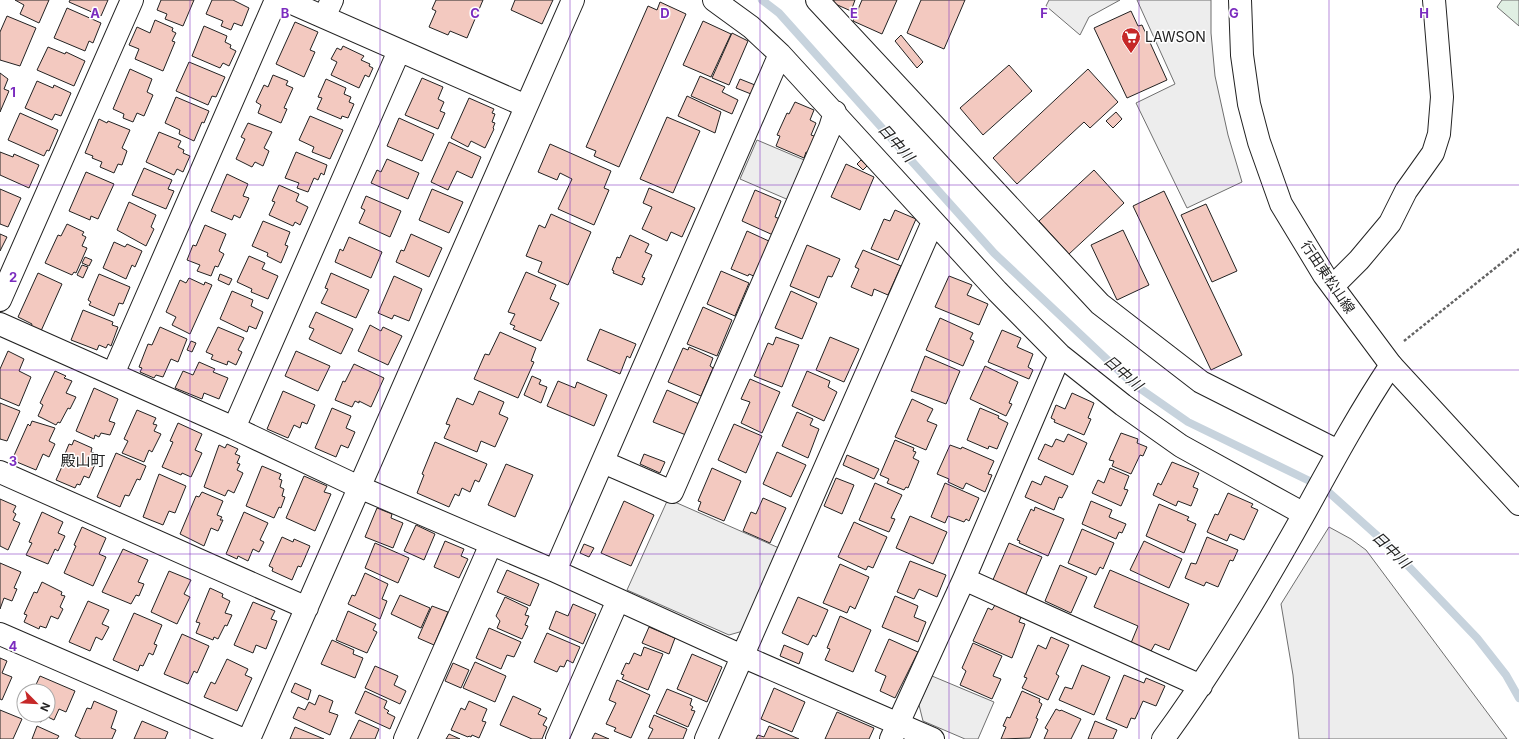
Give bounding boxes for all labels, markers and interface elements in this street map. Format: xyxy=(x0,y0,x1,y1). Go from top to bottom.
text: A xyxy=(90,5,100,21)
text: B xyxy=(281,5,290,21)
text: C xyxy=(470,5,480,21)
text: D xyxy=(660,5,670,21)
text: E xyxy=(850,5,858,21)
text: F xyxy=(1040,5,1048,21)
text: G xyxy=(1229,5,1239,21)
text: H xyxy=(1419,5,1429,21)
supermarket icon: LAWSON xyxy=(1120,26,1142,54)
place label: LAWSON xyxy=(1145,28,1206,45)
text: 1 xyxy=(10,84,16,100)
water label: 日中川 xyxy=(874,120,920,167)
street label: 行田東松山線 xyxy=(1298,237,1359,316)
text: 2 xyxy=(9,269,17,285)
water label: 日中川 xyxy=(1100,351,1148,396)
district label: 殿山町 xyxy=(60,451,106,470)
text: 3 xyxy=(9,453,17,469)
water label: 日中川 xyxy=(1369,527,1416,573)
text: 4 xyxy=(9,638,18,654)
north arrow xyxy=(16,683,56,723)
text: N xyxy=(37,700,53,714)

